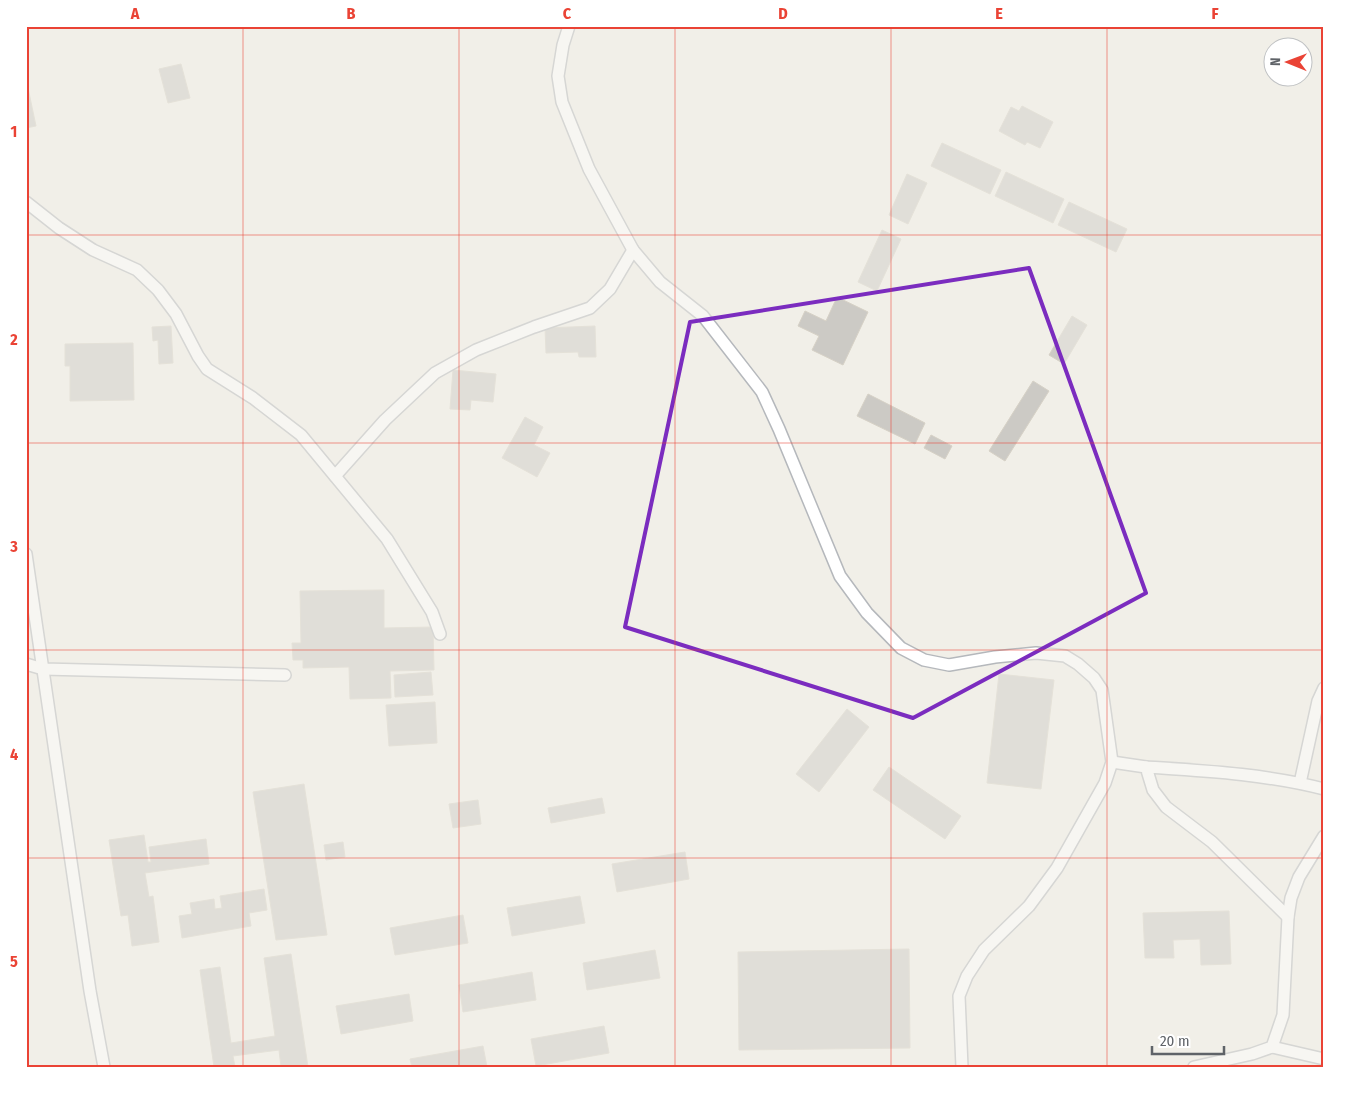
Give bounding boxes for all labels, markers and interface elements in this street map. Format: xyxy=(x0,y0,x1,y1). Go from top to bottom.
text: A xyxy=(130,4,140,23)
text: B xyxy=(347,4,356,23)
text: C xyxy=(563,4,572,23)
text: D xyxy=(778,4,788,23)
text: E xyxy=(995,4,1003,23)
text: F xyxy=(1211,4,1219,23)
north arrow xyxy=(1262,38,1312,88)
text: N xyxy=(1267,57,1284,66)
text: 1 xyxy=(11,122,17,141)
text: 2 xyxy=(9,330,18,349)
text: 3 xyxy=(9,537,18,556)
text: 4 xyxy=(10,745,18,764)
text: 5 xyxy=(10,952,18,971)
scale bar xyxy=(1152,1023,1225,1055)
text: 20 m xyxy=(1160,1032,1190,1050)

